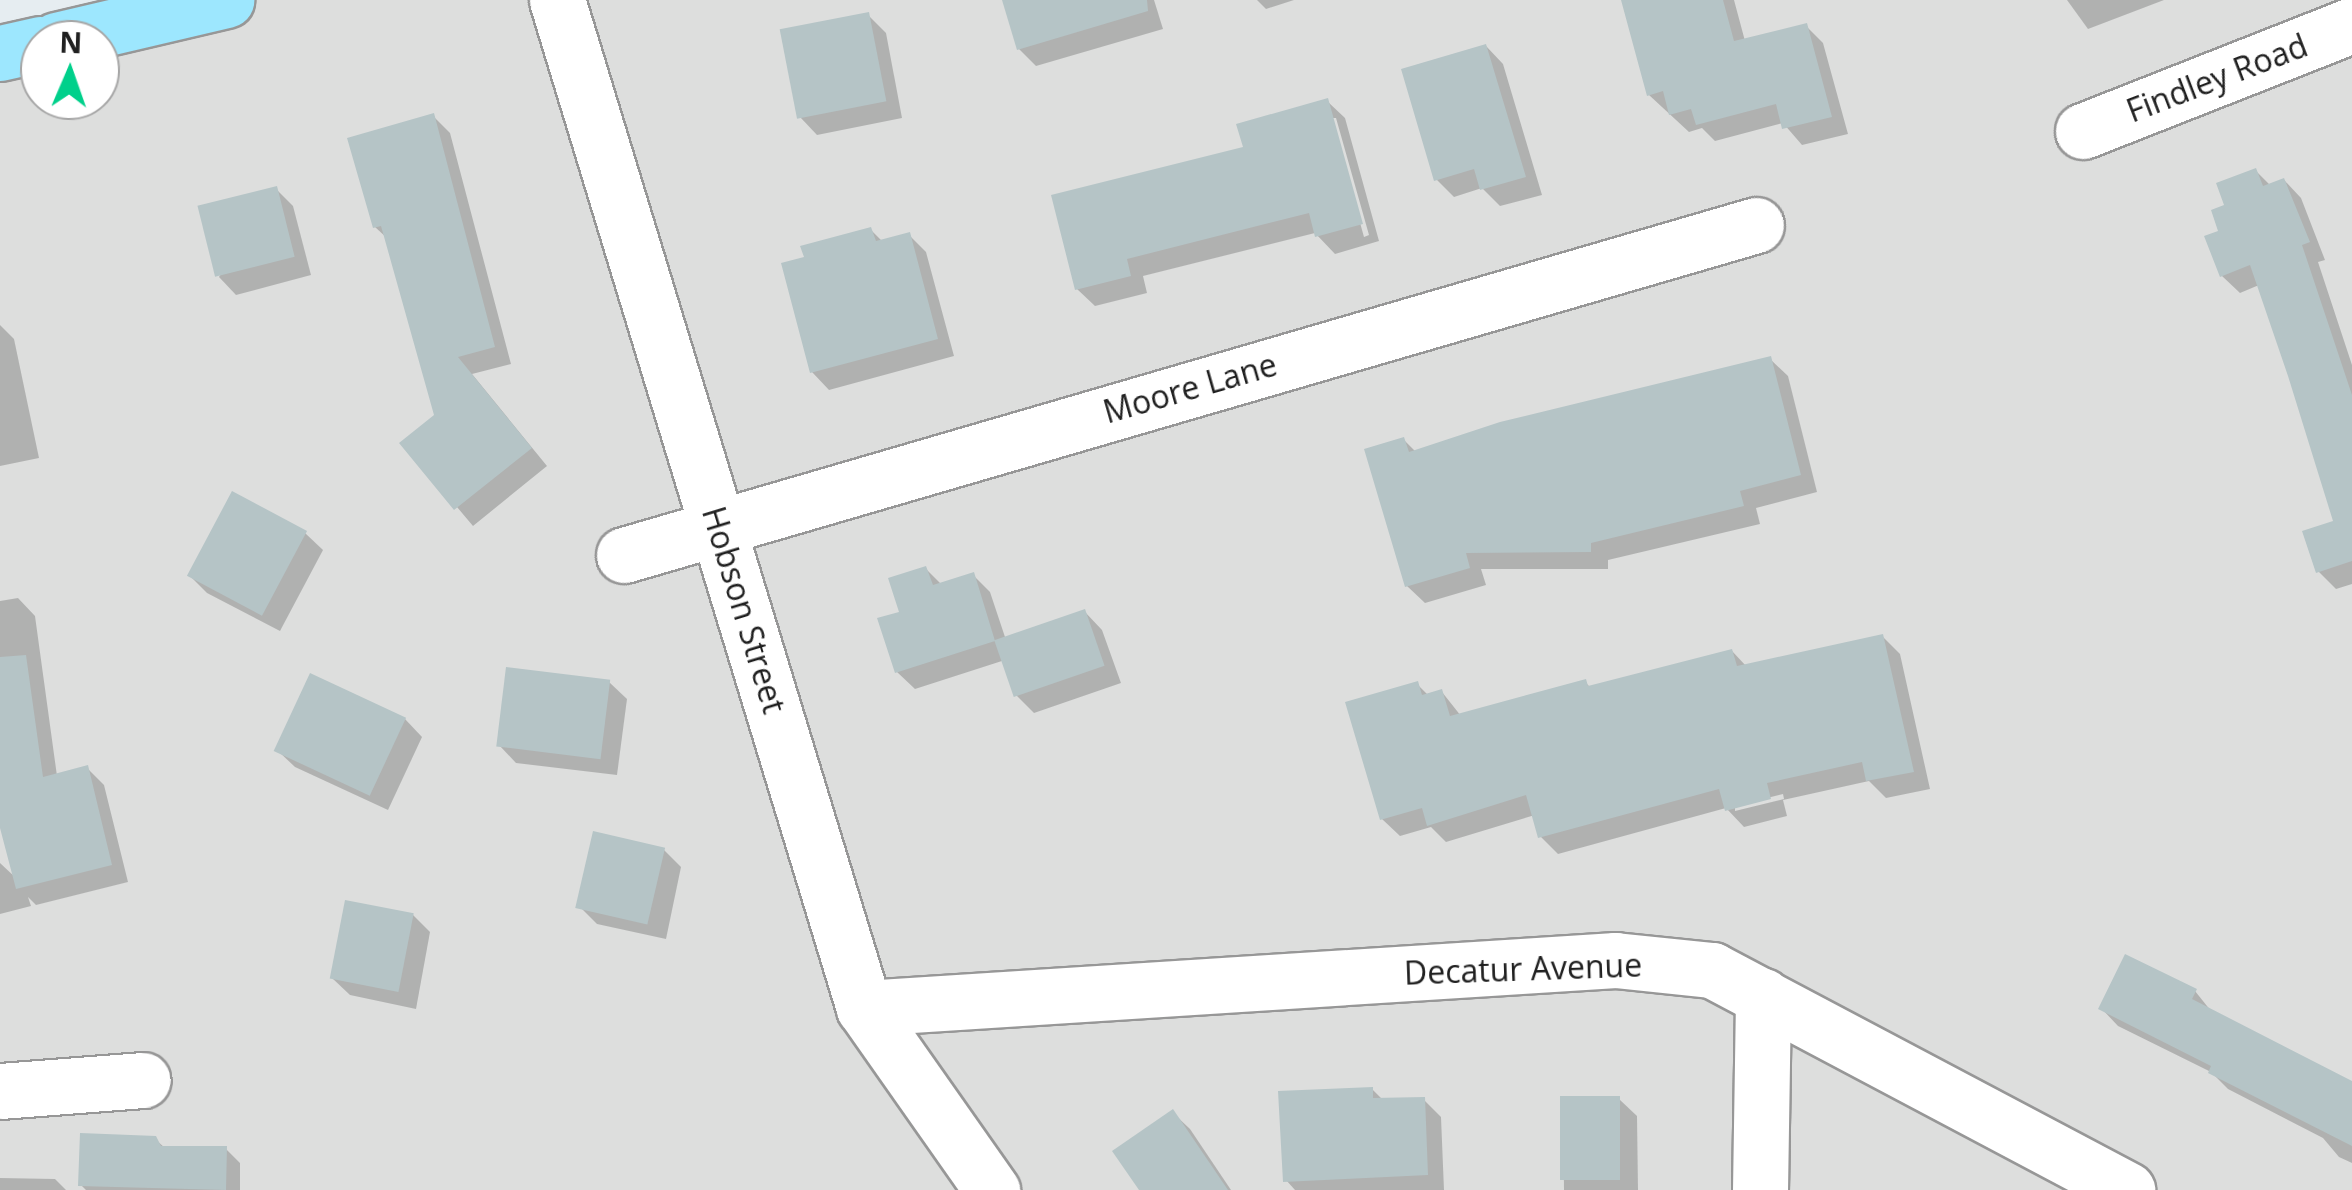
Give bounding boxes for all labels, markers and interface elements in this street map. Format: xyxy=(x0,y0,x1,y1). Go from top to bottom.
north arrow xyxy=(20,20,120,120)
text: N xyxy=(59,23,83,61)
street label: Findley Road xyxy=(2121,26,2313,130)
street label: Moore Lane xyxy=(1099,345,1281,431)
street label: Hobson Street xyxy=(694,502,794,718)
street label: Decatur Avenue xyxy=(1403,946,1643,992)

